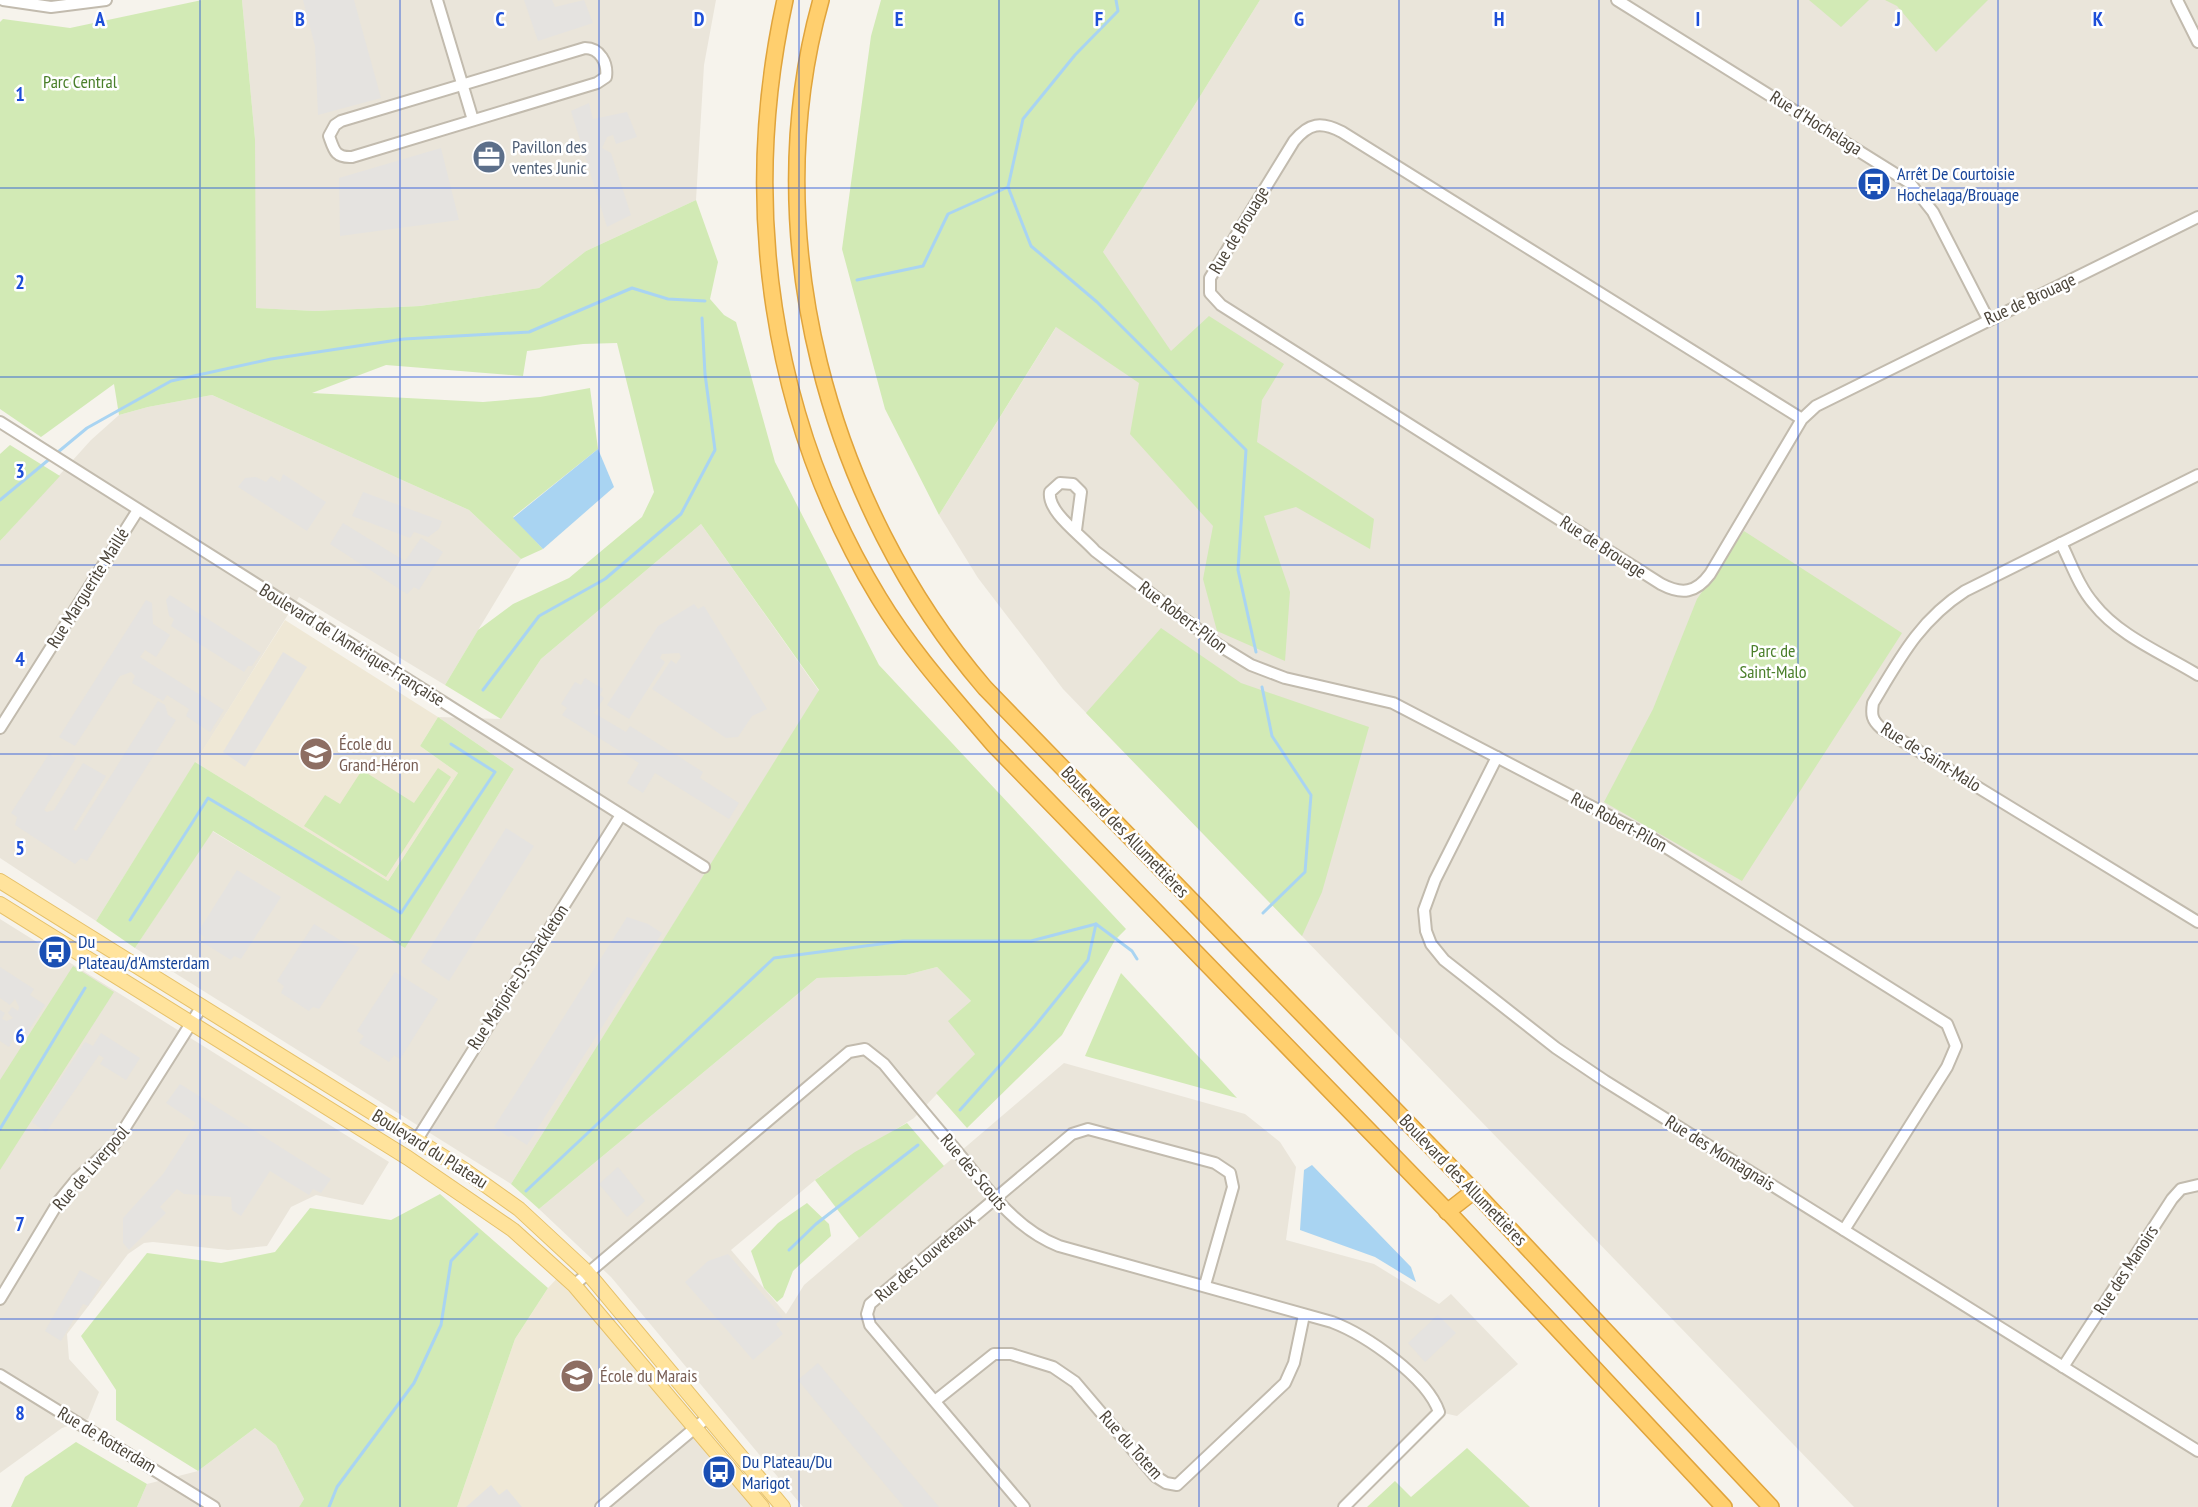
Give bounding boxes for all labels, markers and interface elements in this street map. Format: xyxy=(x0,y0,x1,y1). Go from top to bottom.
text: A xyxy=(94,6,106,32)
text: B xyxy=(295,6,305,32)
text: C xyxy=(495,6,505,32)
text: D xyxy=(694,6,705,32)
text: E xyxy=(895,6,903,32)
text: F xyxy=(1095,6,1103,32)
text: G xyxy=(1294,6,1304,32)
text: H xyxy=(1494,6,1504,32)
text: I xyxy=(1696,6,1700,32)
text: J xyxy=(1894,6,1901,32)
text: K xyxy=(2093,6,2104,32)
park label: Parc Central xyxy=(43,70,118,93)
text: 1 xyxy=(15,81,25,107)
street label: Rue d'Hochelaga xyxy=(1766,85,1867,160)
place label: Pavillon des ventes Junic xyxy=(512,135,587,179)
office icon: Pavillon des ventes Junic xyxy=(471,139,507,175)
place label: Arrêt De Courtoisie Hochelaga/Brouage xyxy=(1897,162,2019,206)
bus stop icon: Arrêt De Courtoisie Hochelaga/Brouage xyxy=(1856,166,1892,202)
street label: Rue de Brouage xyxy=(1203,182,1274,278)
street label: Rue de Brouage xyxy=(1980,267,2079,330)
text: 2 xyxy=(15,269,25,295)
text: 3 xyxy=(15,458,25,484)
street label: Rue de Brouage xyxy=(1556,510,1651,583)
street label: Rue Marguerite Maillé xyxy=(41,523,134,652)
street label: Rue Robert-Pilon xyxy=(1134,576,1232,658)
street label: Boulevard de l'Amérique-Française xyxy=(255,578,449,711)
park label: Parc de Saint-Malo xyxy=(1739,639,1807,683)
text: 4 xyxy=(15,646,25,672)
street label: Rue de Saint-Malo xyxy=(1877,717,1986,797)
place label: École du Grand-Héron xyxy=(339,732,419,776)
school or university icon: École du Grand-Héron xyxy=(298,736,334,772)
street label: Boulevard des Allumettières xyxy=(1057,761,1194,902)
street label: Rue Robert-Pilon xyxy=(1567,787,1671,857)
text: 5 xyxy=(15,835,25,861)
street label: Rue Marjorie-D.-Shackleton xyxy=(462,900,573,1054)
place label: Du Plateau/d'Amsterdam xyxy=(78,930,210,974)
bus stop icon: Du Plateau/d'Amsterdam xyxy=(37,934,73,970)
text: 6 xyxy=(15,1023,25,1049)
street label: Boulevard du Plateau xyxy=(368,1104,492,1193)
street label: Boulevard des Allumettières xyxy=(1395,1109,1532,1250)
street label: Rue des Montagnais xyxy=(1661,1110,1779,1195)
street label: Rue de Liverpool xyxy=(47,1120,134,1215)
street label: Rue des Scouts xyxy=(936,1129,1013,1215)
street label: Rue des Louveteaux xyxy=(870,1209,980,1306)
text: 7 xyxy=(15,1211,25,1237)
street label: Rue des Manoirs xyxy=(2088,1221,2163,1319)
school or university icon: École du Marais xyxy=(559,1358,595,1394)
place label: École du Marais xyxy=(600,1364,697,1387)
text: 8 xyxy=(15,1400,25,1426)
street label: Rue de Rotterdam xyxy=(54,1401,161,1478)
street label: Rue du Totem xyxy=(1095,1406,1168,1484)
place label: Du Plateau/Du Marigot xyxy=(742,1450,832,1494)
bus stop icon: Du Plateau/Du Marigot xyxy=(701,1454,737,1490)

